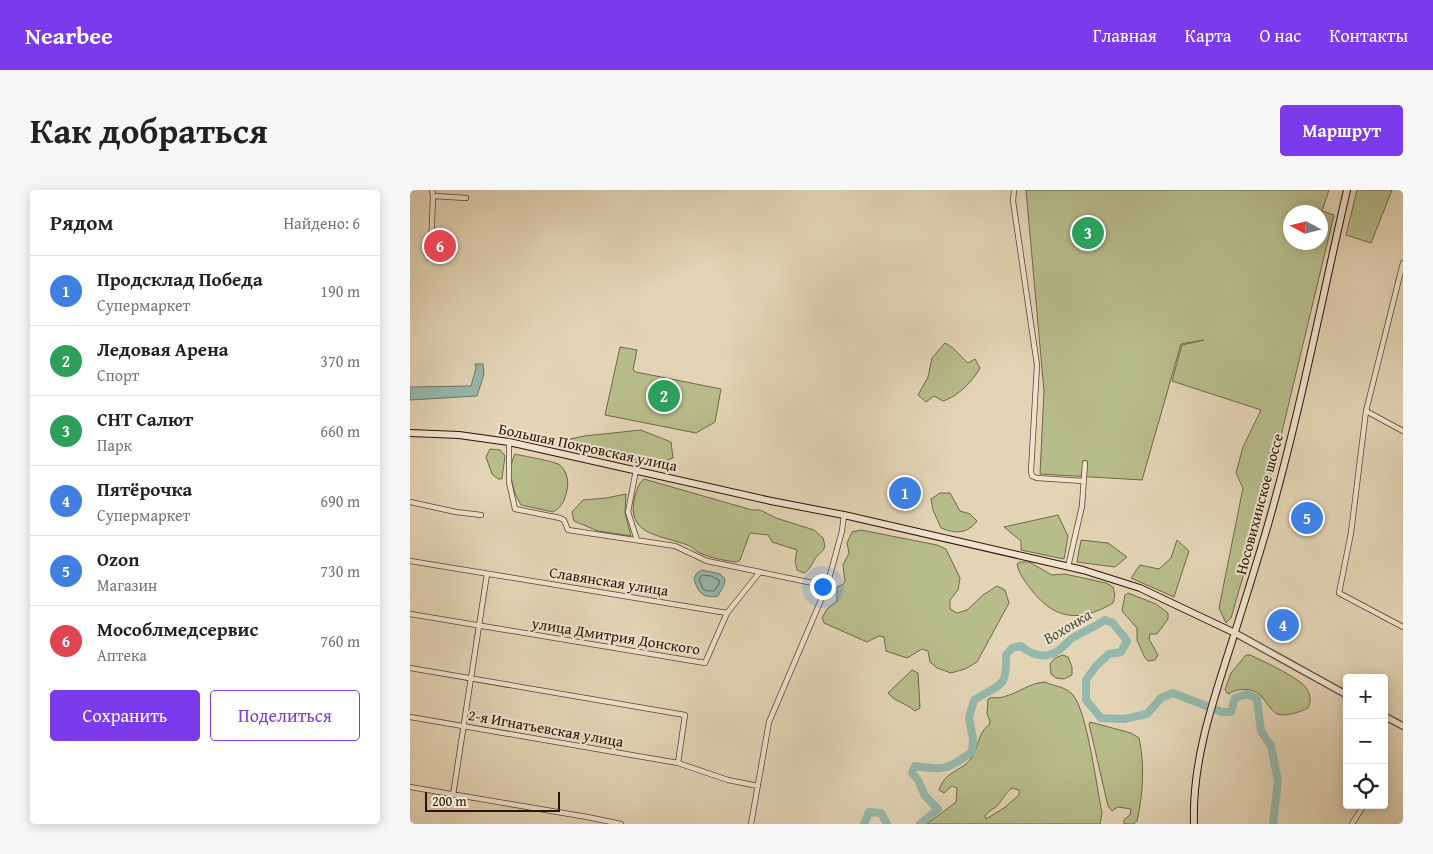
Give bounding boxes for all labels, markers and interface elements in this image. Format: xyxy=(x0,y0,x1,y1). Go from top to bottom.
text: Nearbee xyxy=(25,18,113,53)
text: Главная xyxy=(1093,22,1157,49)
text: Карта xyxy=(1185,22,1231,49)
text: О нас xyxy=(1259,22,1301,49)
text: Контакты xyxy=(1329,22,1408,49)
text: Как добраться xyxy=(30,105,268,156)
button: Маршрут xyxy=(1280,105,1403,156)
north arrow xyxy=(1283,205,1328,250)
text: Рядом xyxy=(50,207,113,238)
text: Найдено: 6 xyxy=(283,211,360,235)
pin: 3 xyxy=(1072,214,1104,252)
pin: 6 xyxy=(424,227,456,265)
text: Продсклад Победа xyxy=(97,265,263,293)
text: 1 xyxy=(62,279,70,303)
text: 190 m xyxy=(320,279,360,303)
text: Супермаркет xyxy=(97,293,190,317)
text: Ледовая Арена xyxy=(97,335,229,363)
text: 2 xyxy=(62,349,70,373)
text: 370 m xyxy=(320,349,360,373)
text: Спорт xyxy=(97,363,139,387)
pin: 2 xyxy=(648,377,680,415)
text: СНТ Салют xyxy=(97,405,193,433)
street label: Большая Покровская улица xyxy=(497,418,680,476)
text: 3 xyxy=(62,419,70,443)
text: 660 m xyxy=(320,419,360,443)
street label: Носовихинское шоссе xyxy=(1230,431,1288,577)
text: Парк xyxy=(97,433,132,457)
pin: 1 xyxy=(889,474,921,512)
text: Пятёрочка xyxy=(97,475,192,503)
text: 4 xyxy=(62,489,70,513)
text: 690 m xyxy=(320,489,360,513)
pin: 5 xyxy=(1291,499,1323,537)
text: Супермаркет xyxy=(97,503,190,527)
text: Ozon xyxy=(97,545,139,573)
text: 5 xyxy=(62,559,70,583)
text: 730 m xyxy=(320,559,360,583)
street label: Славянская улица xyxy=(548,561,671,601)
text: Магазин xyxy=(97,573,157,597)
your location xyxy=(810,574,836,600)
water label: Вохонка xyxy=(1037,602,1096,650)
pin: 4 xyxy=(1267,606,1299,644)
street label: улица Дмитрия Донского xyxy=(529,612,702,660)
text: Мособлмедсервис xyxy=(97,615,258,643)
text: 6 xyxy=(62,629,70,653)
text: 760 m xyxy=(320,629,360,653)
text: Аптека xyxy=(97,643,147,667)
map controls xyxy=(1343,674,1388,809)
button: + xyxy=(1343,674,1388,719)
button: Сохранить xyxy=(50,690,200,741)
button: Поделиться xyxy=(210,690,360,741)
street label: 2-я Игнатьевская улица xyxy=(467,704,626,752)
button: − xyxy=(1343,719,1388,764)
button: locate xyxy=(1343,764,1388,809)
scale bar xyxy=(425,789,560,812)
text: 200 m xyxy=(432,791,467,811)

